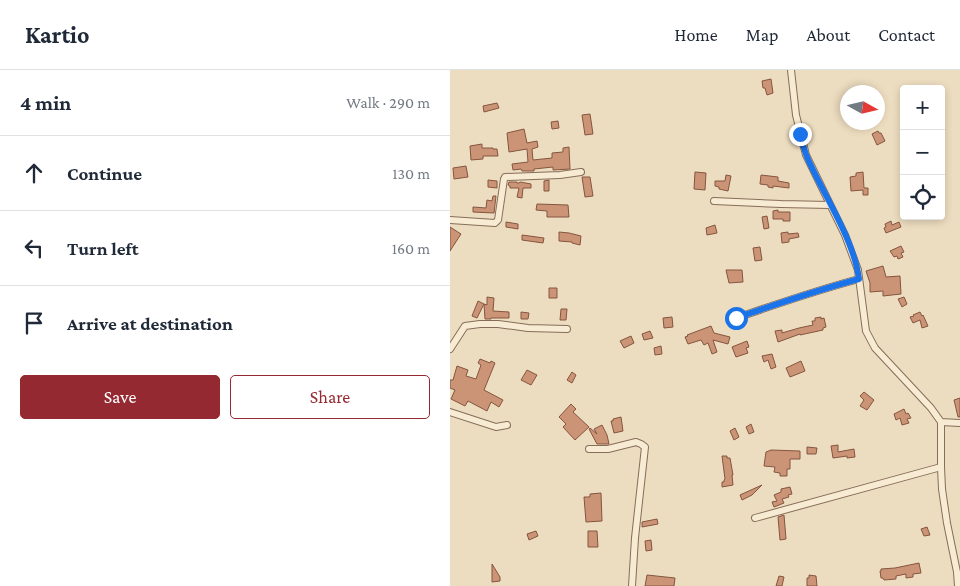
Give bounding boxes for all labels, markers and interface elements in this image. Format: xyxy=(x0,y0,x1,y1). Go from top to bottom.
text: Kartio xyxy=(25,21,90,48)
text: Home xyxy=(675,25,718,45)
text: Map xyxy=(746,25,778,45)
text: About xyxy=(806,25,850,45)
text: Contact xyxy=(878,25,935,45)
north arrow xyxy=(840,85,885,130)
map controls xyxy=(900,85,945,220)
button: + xyxy=(900,85,945,130)
text: 4 min xyxy=(20,91,71,115)
text: Walk · 290 m xyxy=(346,94,430,111)
route end xyxy=(789,123,812,146)
button: − xyxy=(900,130,945,175)
icon: ahead xyxy=(20,159,48,187)
text: Continue xyxy=(67,163,142,184)
text: 130 m xyxy=(392,165,430,182)
button: locate xyxy=(900,175,945,220)
icon: left xyxy=(20,234,48,262)
text: Turn left xyxy=(67,238,139,259)
text: 160 m xyxy=(392,240,430,257)
route start xyxy=(725,307,748,330)
icon: arrive xyxy=(20,309,48,337)
text: Arrive at destination xyxy=(67,313,233,334)
button: Save xyxy=(20,375,220,419)
button: Share xyxy=(230,375,430,419)

